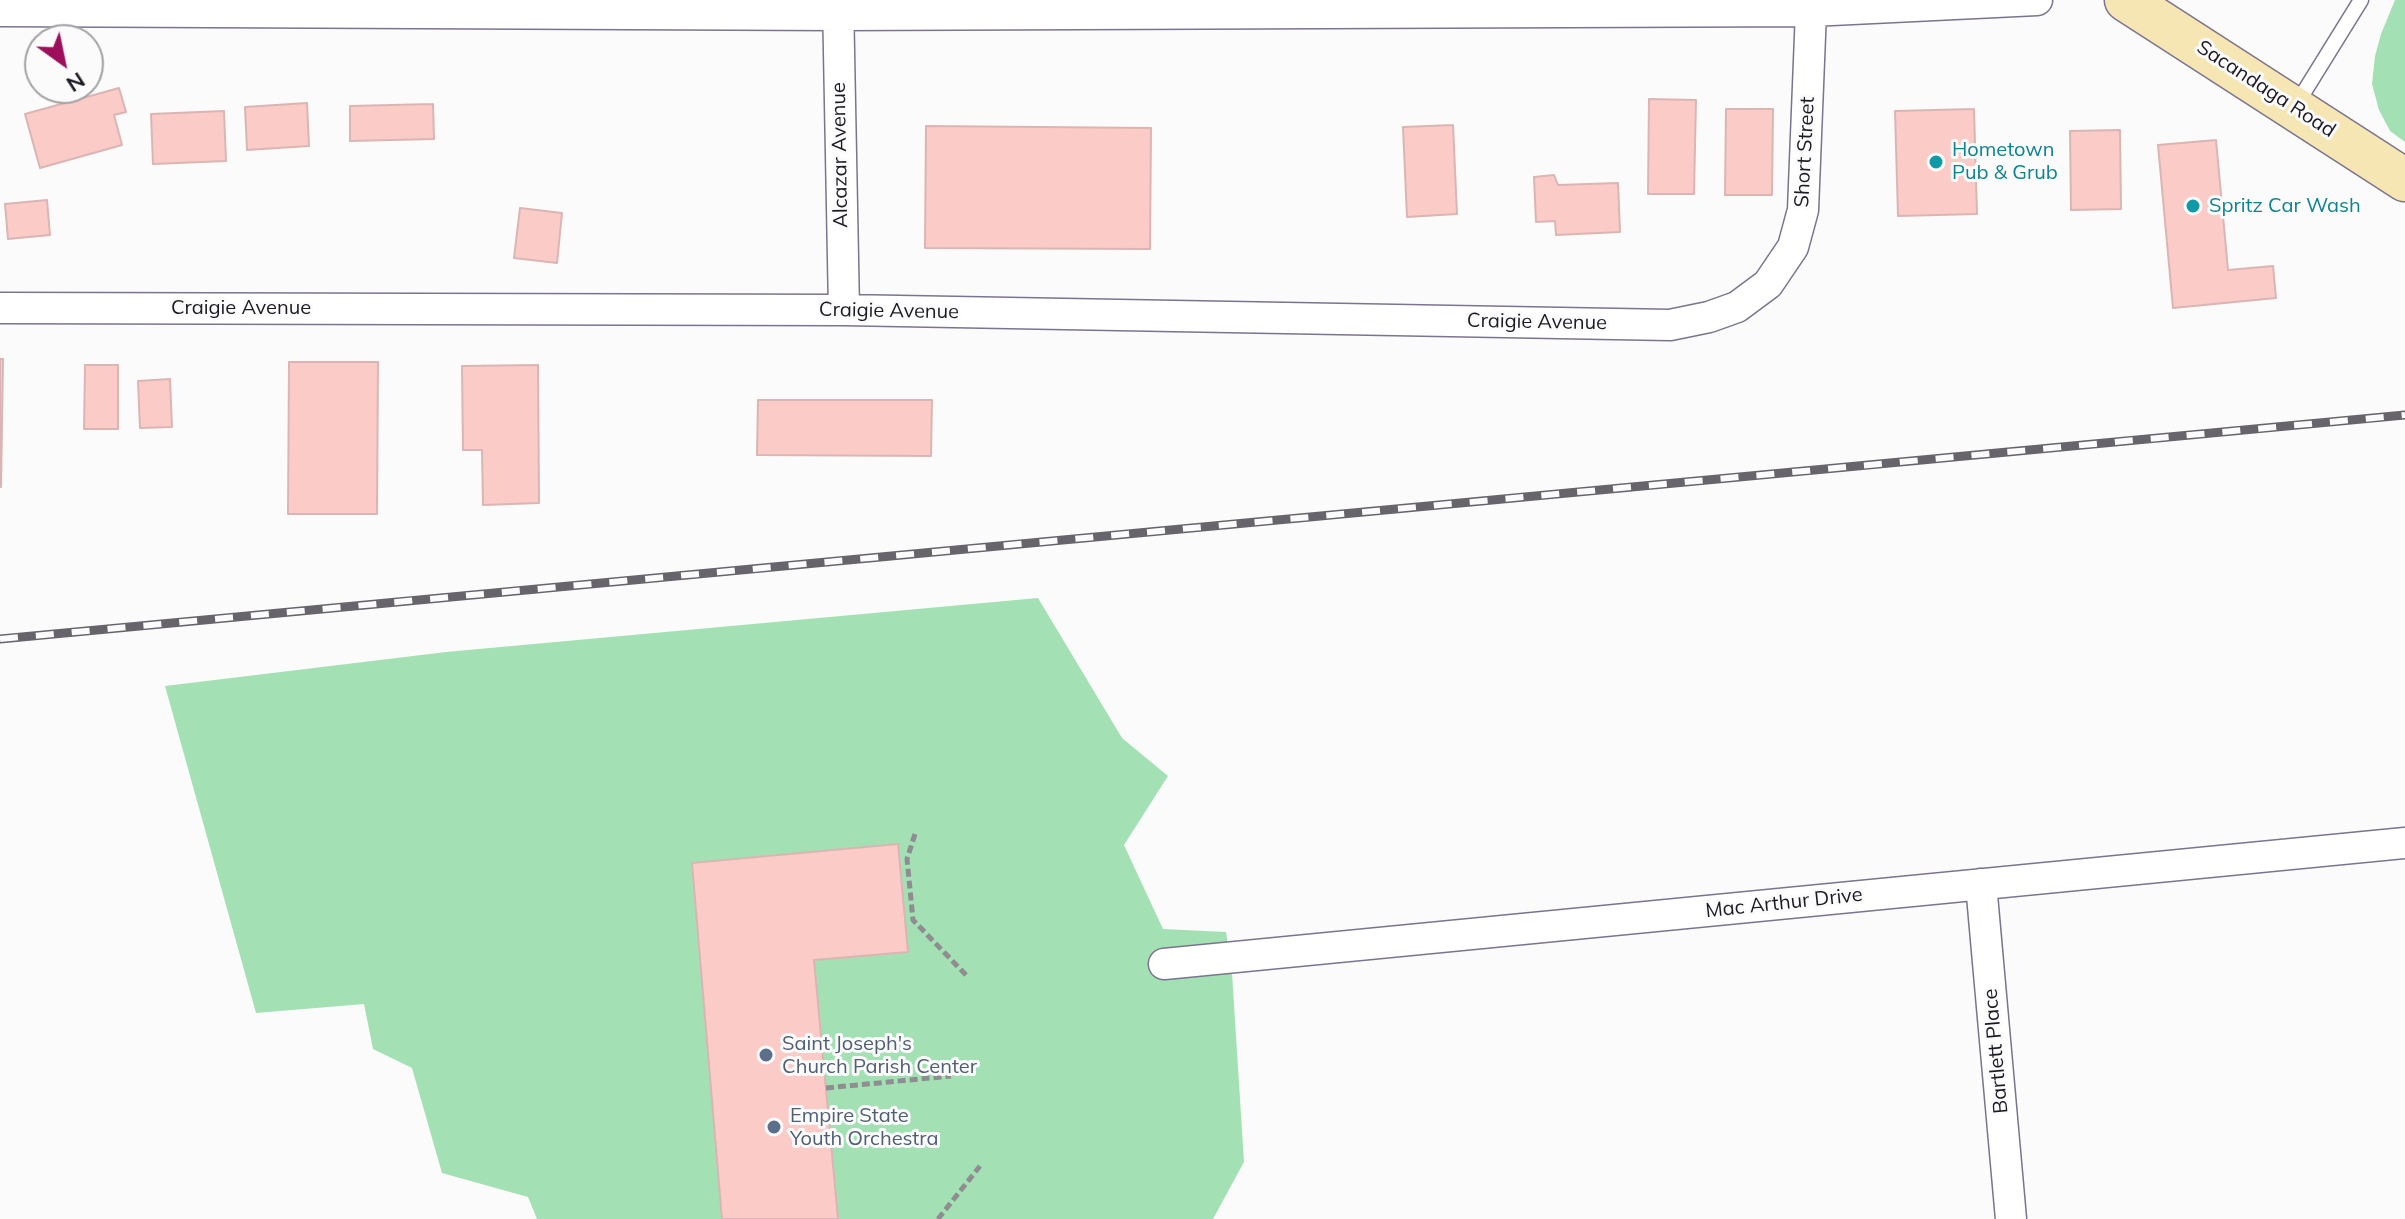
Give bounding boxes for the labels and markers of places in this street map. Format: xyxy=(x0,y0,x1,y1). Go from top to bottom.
place label: Hometown Pub & Grub xyxy=(1952,138,2058,185)
marker: Hometown Pub & Grub xyxy=(1927,153,1945,171)
place label: Spritz Car Wash xyxy=(2209,194,2361,218)
marker: Spritz Car Wash xyxy=(2184,197,2202,215)
place label: Saint Joseph's Church Parish Center xyxy=(782,1032,977,1079)
marker: Saint Joseph's Church Parish Center xyxy=(757,1046,775,1064)
place label: Empire State Youth Orchestra xyxy=(790,1104,939,1151)
marker: Empire State Youth Orchestra xyxy=(765,1118,783,1136)

